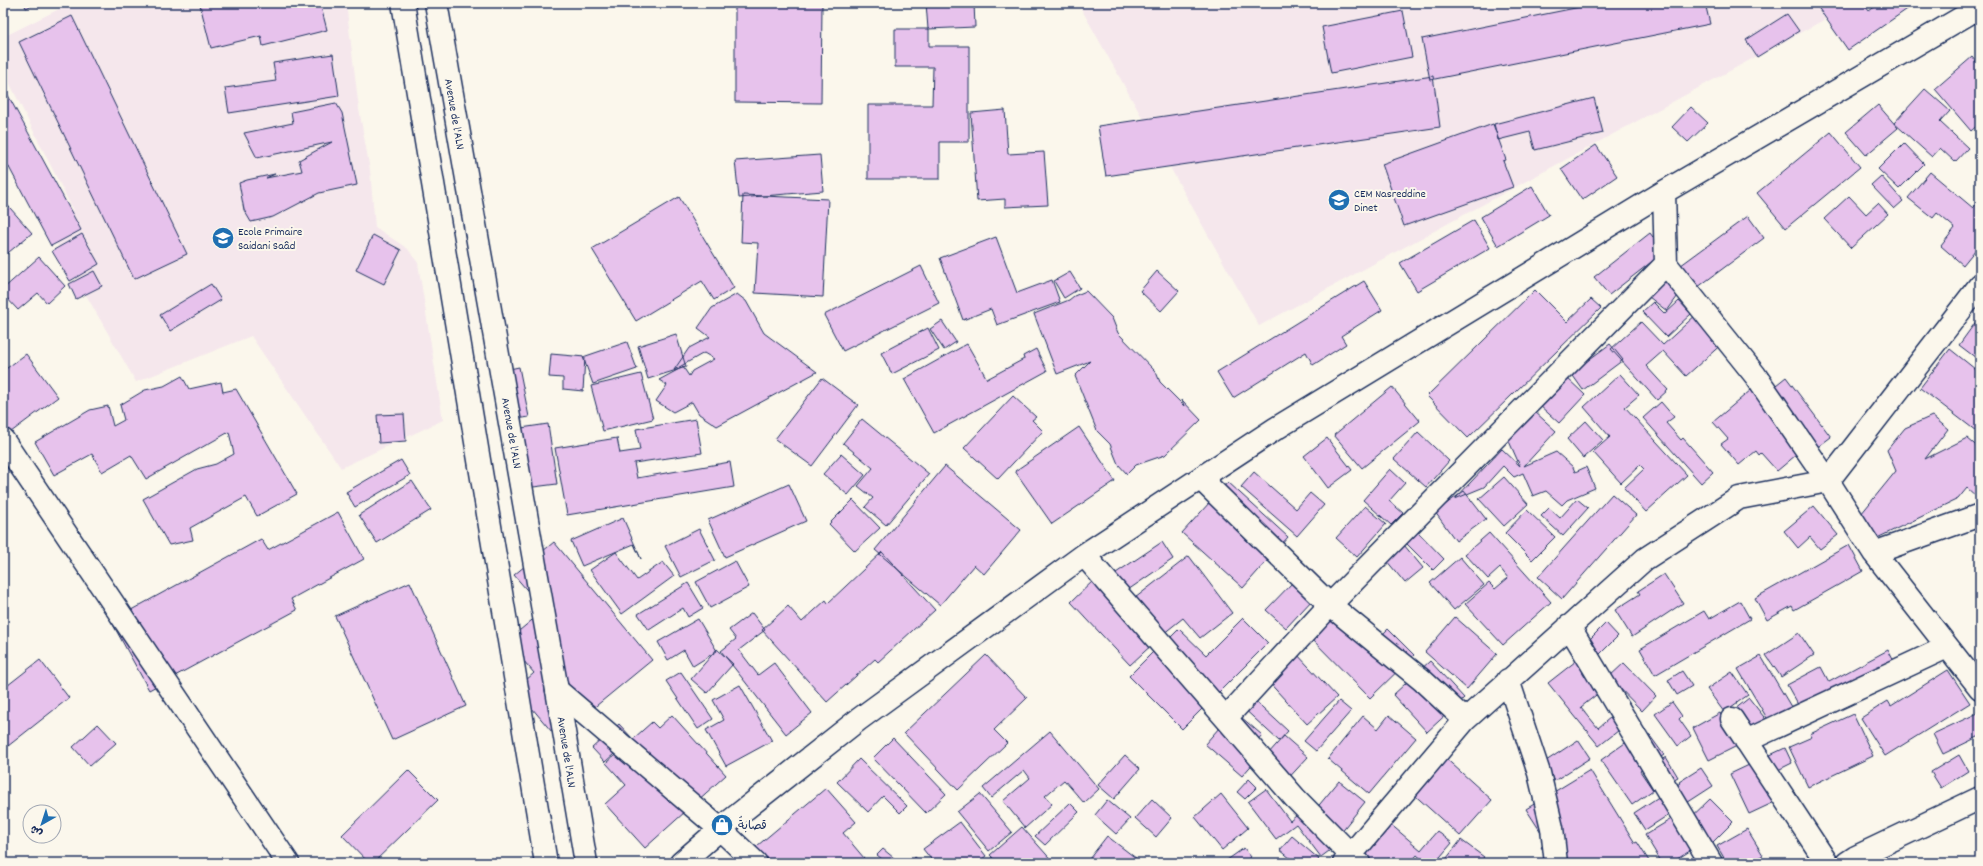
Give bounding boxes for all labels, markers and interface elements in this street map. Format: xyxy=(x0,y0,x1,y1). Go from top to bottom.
street label: Avenue de l'ALN xyxy=(439,77,468,151)
place label: CEM Nasreddine Dinet xyxy=(1354,186,1426,217)
school or university icon: CEM Nasreddine Dinet xyxy=(1326,187,1352,213)
place label: Ecole Primaire Saidani Saâd xyxy=(238,224,302,255)
school or university icon: Ecole Primaire Saidani Saâd xyxy=(210,225,236,251)
street label: Avenue de l'ALN xyxy=(496,396,525,470)
street label: Avenue de l'ALN xyxy=(552,715,580,789)
north arrow xyxy=(22,804,62,844)
shop icon: قصابةُ xyxy=(709,812,735,838)
place label: قصابةُ xyxy=(738,815,767,835)
text: ش xyxy=(27,820,47,840)

